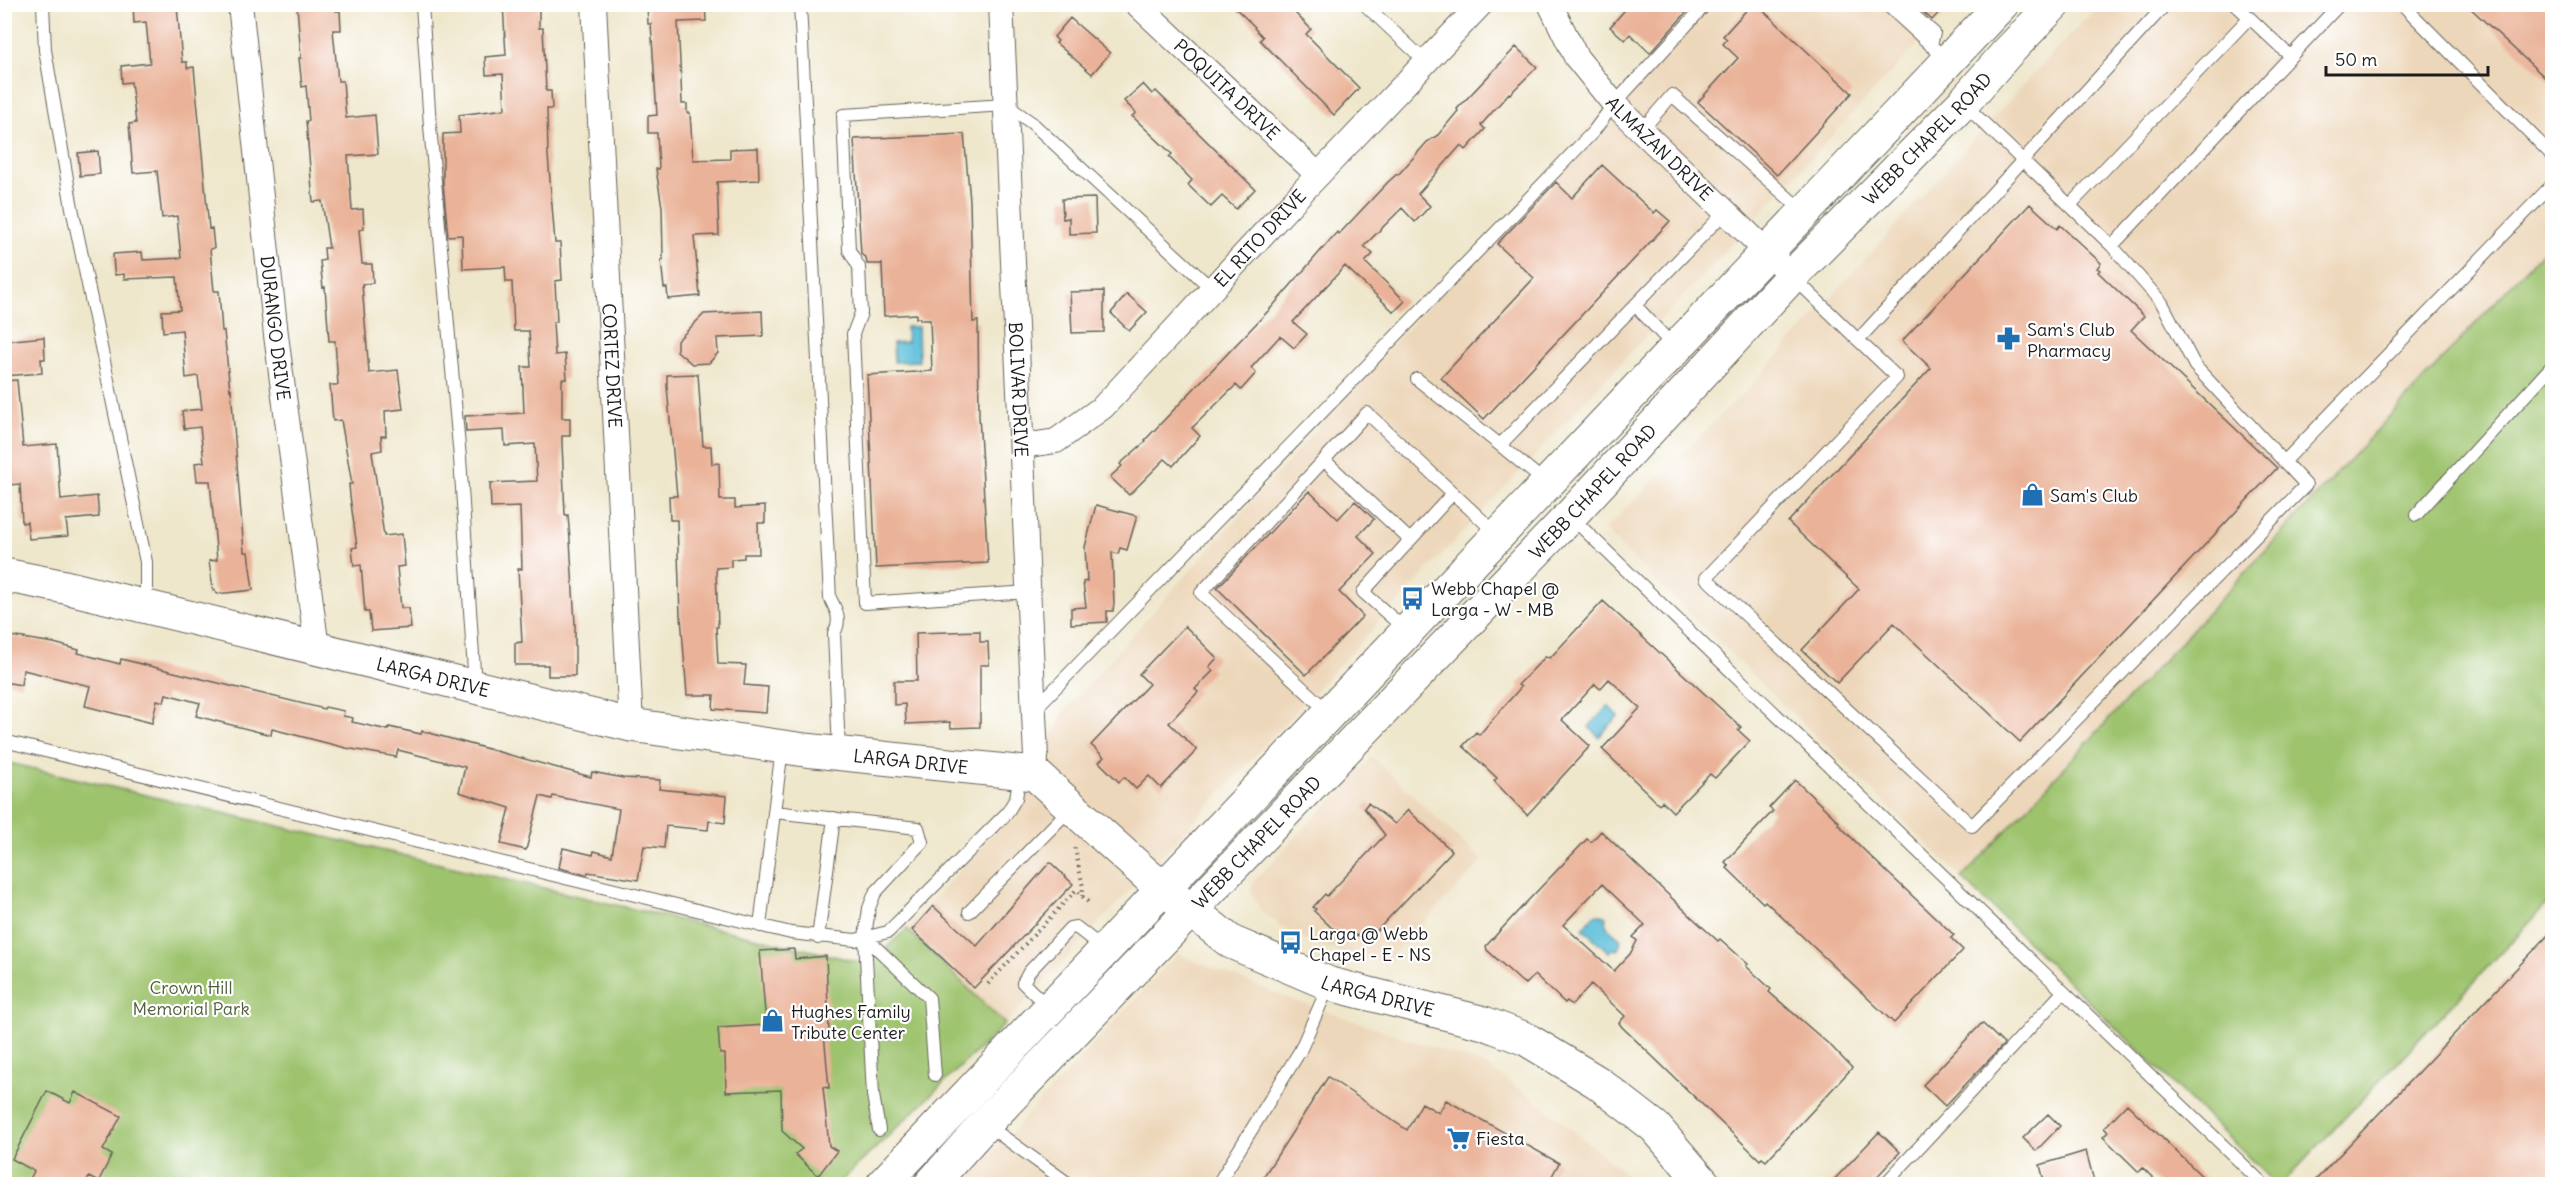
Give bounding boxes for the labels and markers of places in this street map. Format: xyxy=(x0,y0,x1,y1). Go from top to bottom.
place label: Sam's Club Pharmacy xyxy=(2027,318,2115,362)
pharmacy icon: Sam's Club Pharmacy xyxy=(1996,326,2022,352)
shop icon: Sam's Club xyxy=(2019,482,2045,508)
place label: Sam's Club xyxy=(2050,484,2138,507)
place label: Webb Chapel @ Larga - W - MB xyxy=(1431,577,1559,621)
bus stop icon: Webb Chapel @ Larga - W - MB xyxy=(1400,585,1426,611)
place label: Larga @ Webb Chapel - E - NS xyxy=(1309,922,1431,966)
bus stop icon: Larga @ Webb Chapel - E - NS xyxy=(1278,930,1304,956)
place label: Hughes Family Tribute Center xyxy=(791,1000,911,1044)
shop icon: Hughes Family Tribute Center xyxy=(760,1008,786,1034)
supermarket icon: Fiesta xyxy=(1445,1125,1471,1151)
place label: Fiesta xyxy=(1476,1127,1524,1150)

